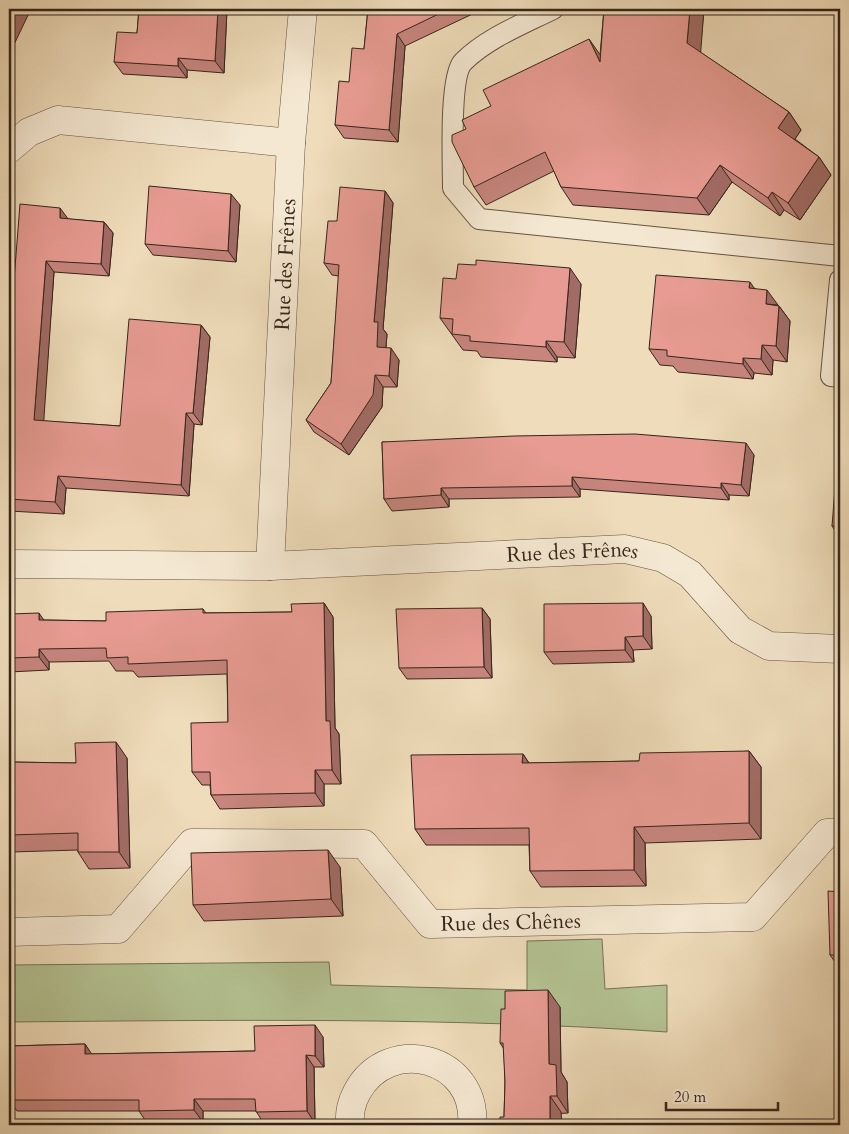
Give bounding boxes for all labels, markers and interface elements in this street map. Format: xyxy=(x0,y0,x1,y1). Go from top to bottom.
street label: Rue des Frênes xyxy=(267,198,303,331)
street label: Rue des Frênes xyxy=(506,534,642,569)
street label: Rue des Chênes xyxy=(440,906,581,938)
scale bar xyxy=(666,1079,779,1111)
text: 20 m xyxy=(674,1087,706,1107)

